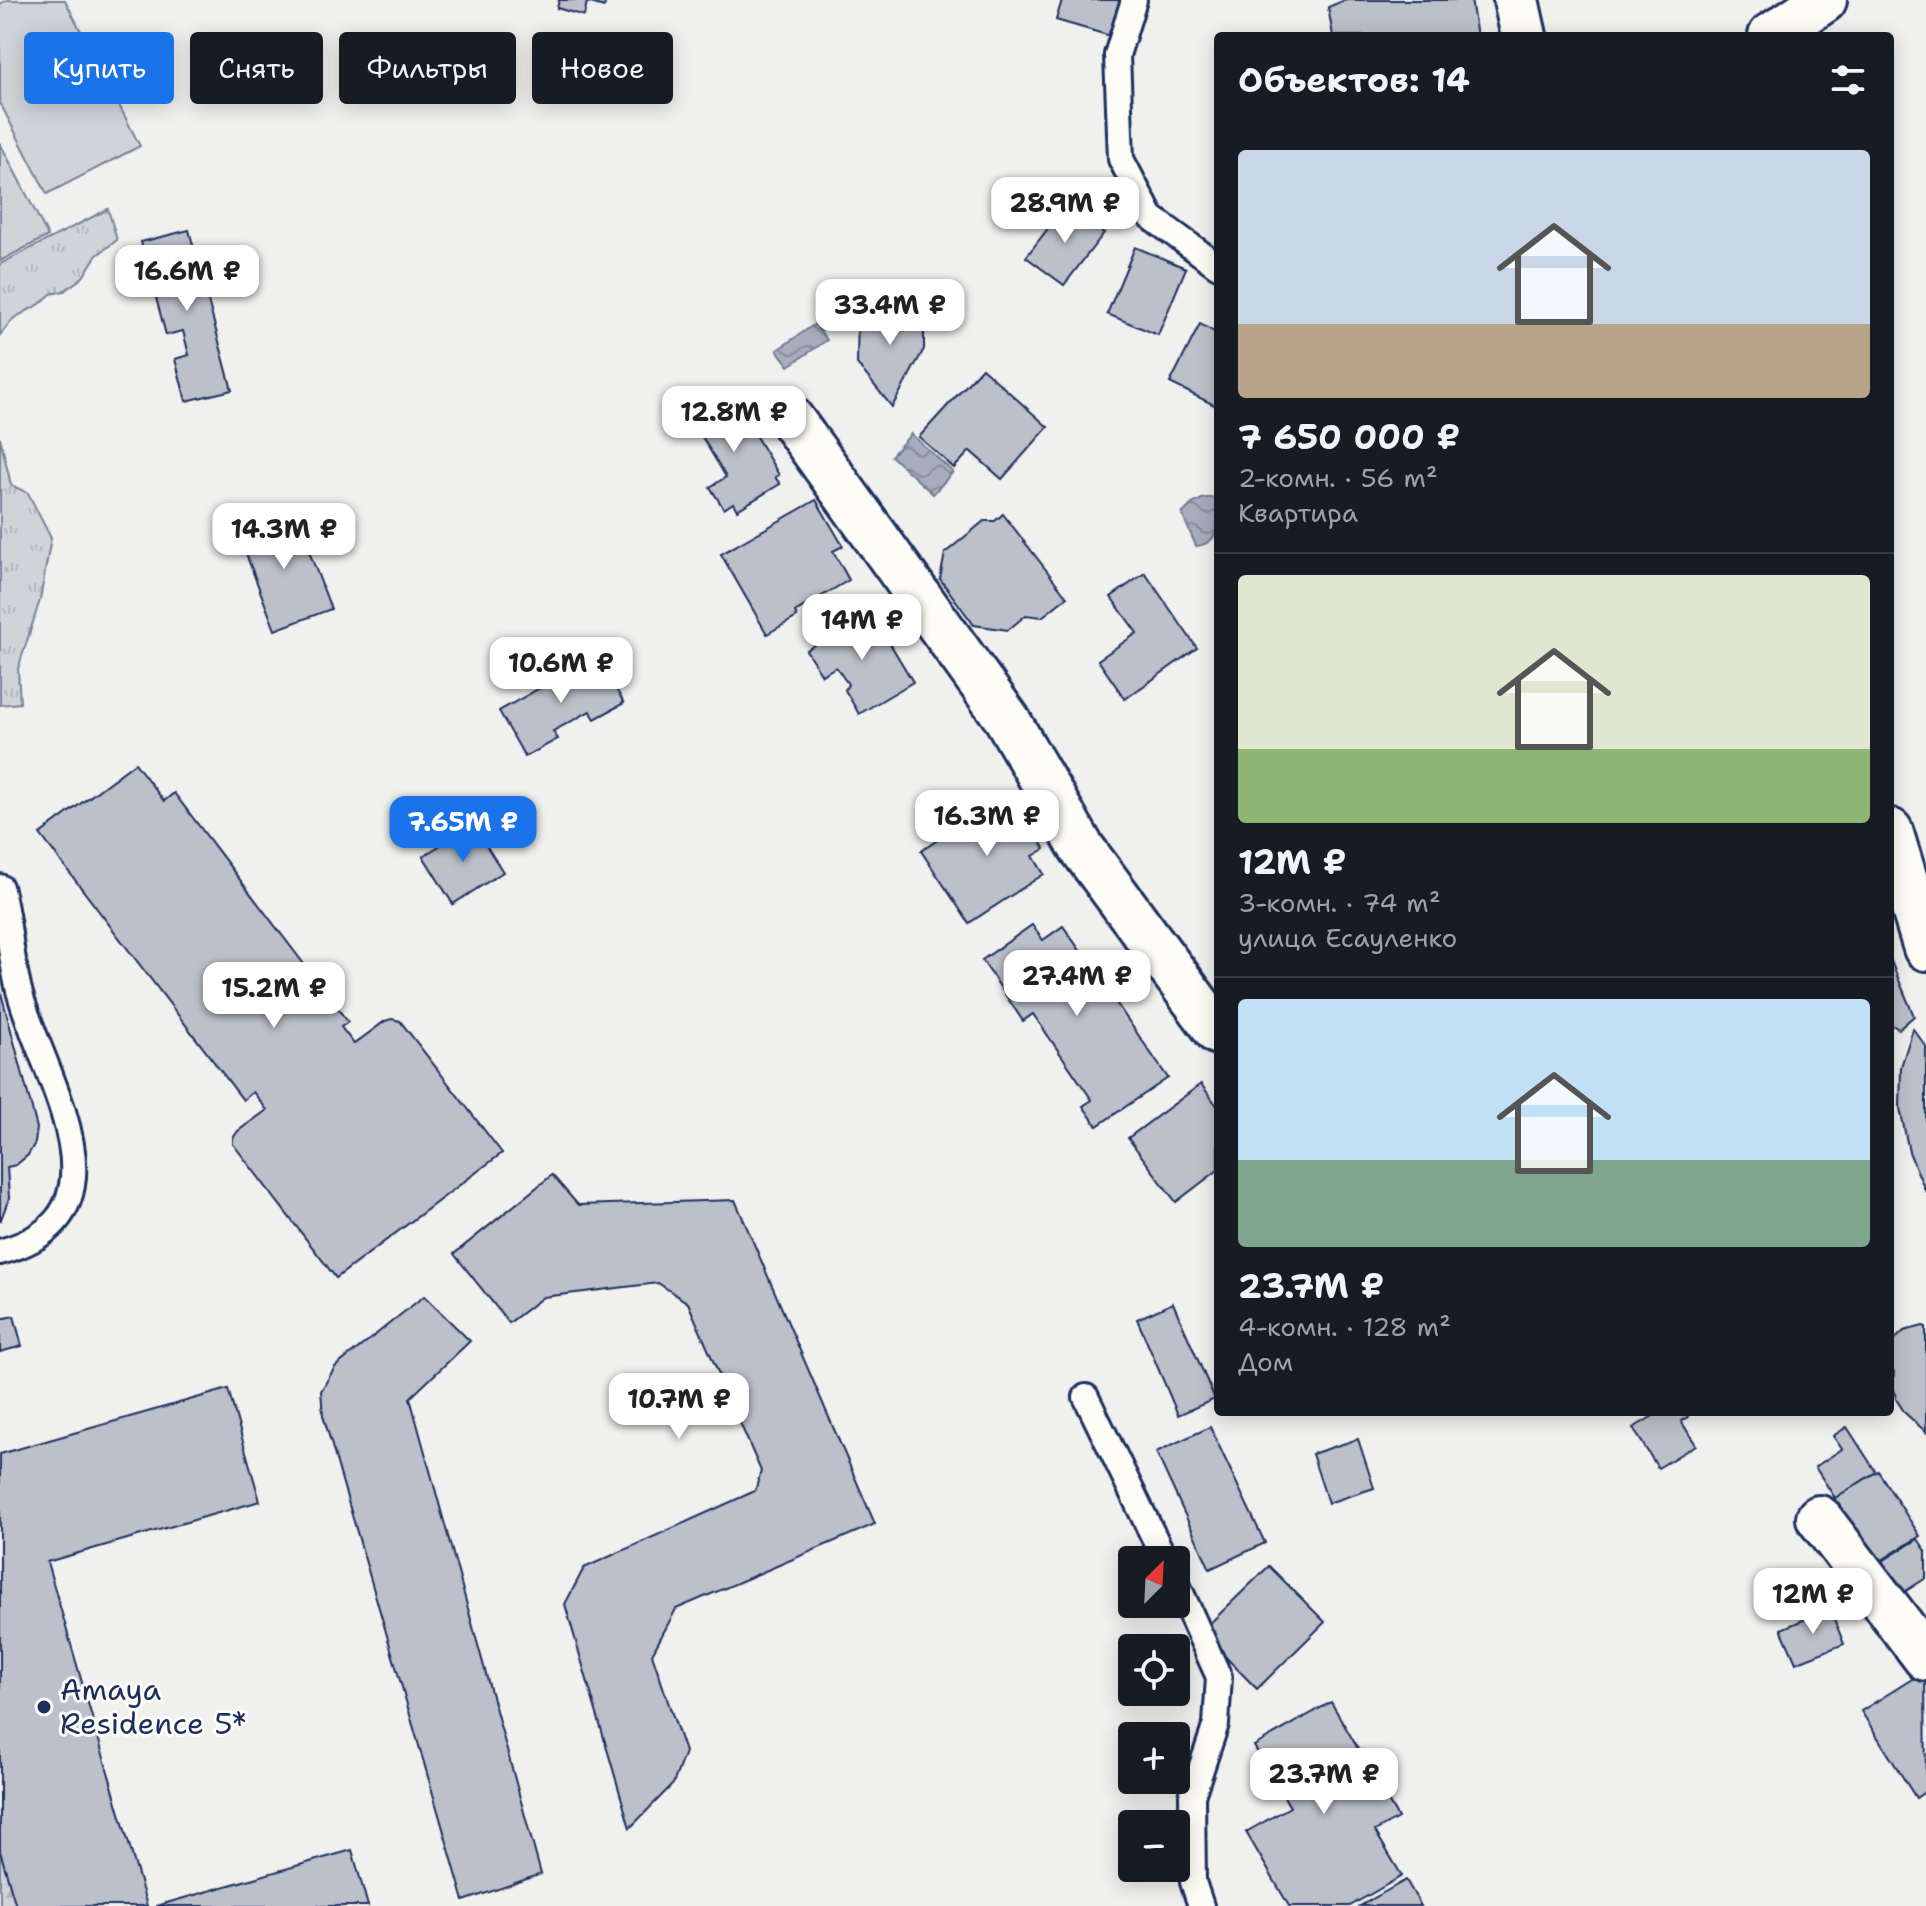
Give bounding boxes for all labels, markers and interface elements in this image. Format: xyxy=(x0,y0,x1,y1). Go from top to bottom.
chip: Купить xyxy=(24,32,174,104)
chip: Снять xyxy=(190,32,323,104)
chip: Фильтры xyxy=(339,32,516,104)
chip: Новое xyxy=(532,32,673,104)
text: Объектов: 14 xyxy=(1238,57,1470,103)
icon: filters xyxy=(1826,58,1870,102)
pin: 28.9M ₽ xyxy=(991,177,1139,245)
text: 28.9M ₽ xyxy=(1009,185,1121,220)
icon: home xyxy=(1482,202,1626,346)
pin: 16.6M ₽ xyxy=(113,245,261,313)
text: 16.6M ₽ xyxy=(133,253,241,288)
pin: 33.4M ₽ xyxy=(816,279,964,347)
text: 33.4M ₽ xyxy=(834,287,946,322)
pin: 12.8M ₽ xyxy=(660,386,808,454)
text: 12.8M ₽ xyxy=(680,394,788,429)
text: 7 650 000 ₽ xyxy=(1238,414,1460,460)
text: 2-комн. · 56 m² xyxy=(1238,460,1438,495)
text: Квартира xyxy=(1238,495,1358,530)
pin: 14.3M ₽ xyxy=(210,503,358,571)
text: 14.3M ₽ xyxy=(230,511,338,546)
pin: 14M ₽ xyxy=(806,594,918,662)
text: 14M ₽ xyxy=(820,602,904,637)
icon: home xyxy=(1482,627,1626,771)
pin: 10.6M ₽ xyxy=(487,637,635,705)
text: 10.6M ₽ xyxy=(508,645,614,680)
pin: 16.3M ₽ xyxy=(913,790,1061,858)
pin: 7.65M ₽ xyxy=(389,796,537,864)
text: 16.3M ₽ xyxy=(933,798,1041,833)
text: 7.65M ₽ xyxy=(407,804,519,839)
text: 12M ₽ xyxy=(1238,839,1346,885)
text: 3-комн. · 74 m² xyxy=(1238,885,1441,920)
text: улица Есауленко xyxy=(1238,920,1457,955)
pin: 27.4M ₽ xyxy=(1003,950,1151,1018)
text: 27.4M ₽ xyxy=(1022,958,1132,993)
pin: 15.2M ₽ xyxy=(200,962,348,1030)
text: 15.2M ₽ xyxy=(221,970,327,1005)
icon: home xyxy=(1482,1051,1626,1195)
text: 23.7M ₽ xyxy=(1238,1263,1384,1309)
text: 4-комн. · 128 m² xyxy=(1238,1309,1451,1344)
text: Дом xyxy=(1238,1344,1293,1379)
pin: 10.7M ₽ xyxy=(605,1373,753,1441)
text: 10.7M ₽ xyxy=(627,1381,731,1416)
north arrow xyxy=(1118,1546,1190,1618)
map controls xyxy=(1118,1546,1190,1882)
pin: 12M ₽ xyxy=(1757,1568,1869,1636)
text: 12M ₽ xyxy=(1772,1576,1854,1611)
button: locate xyxy=(1118,1634,1190,1706)
place label: Amaya Residence 5* xyxy=(60,1669,246,1744)
marker: Amaya Residence 5* xyxy=(35,1698,53,1716)
button: + xyxy=(1118,1722,1190,1794)
pin: 23.7M ₽ xyxy=(1250,1748,1398,1816)
text: 23.7M ₽ xyxy=(1268,1756,1380,1791)
button: − xyxy=(1118,1810,1190,1882)

